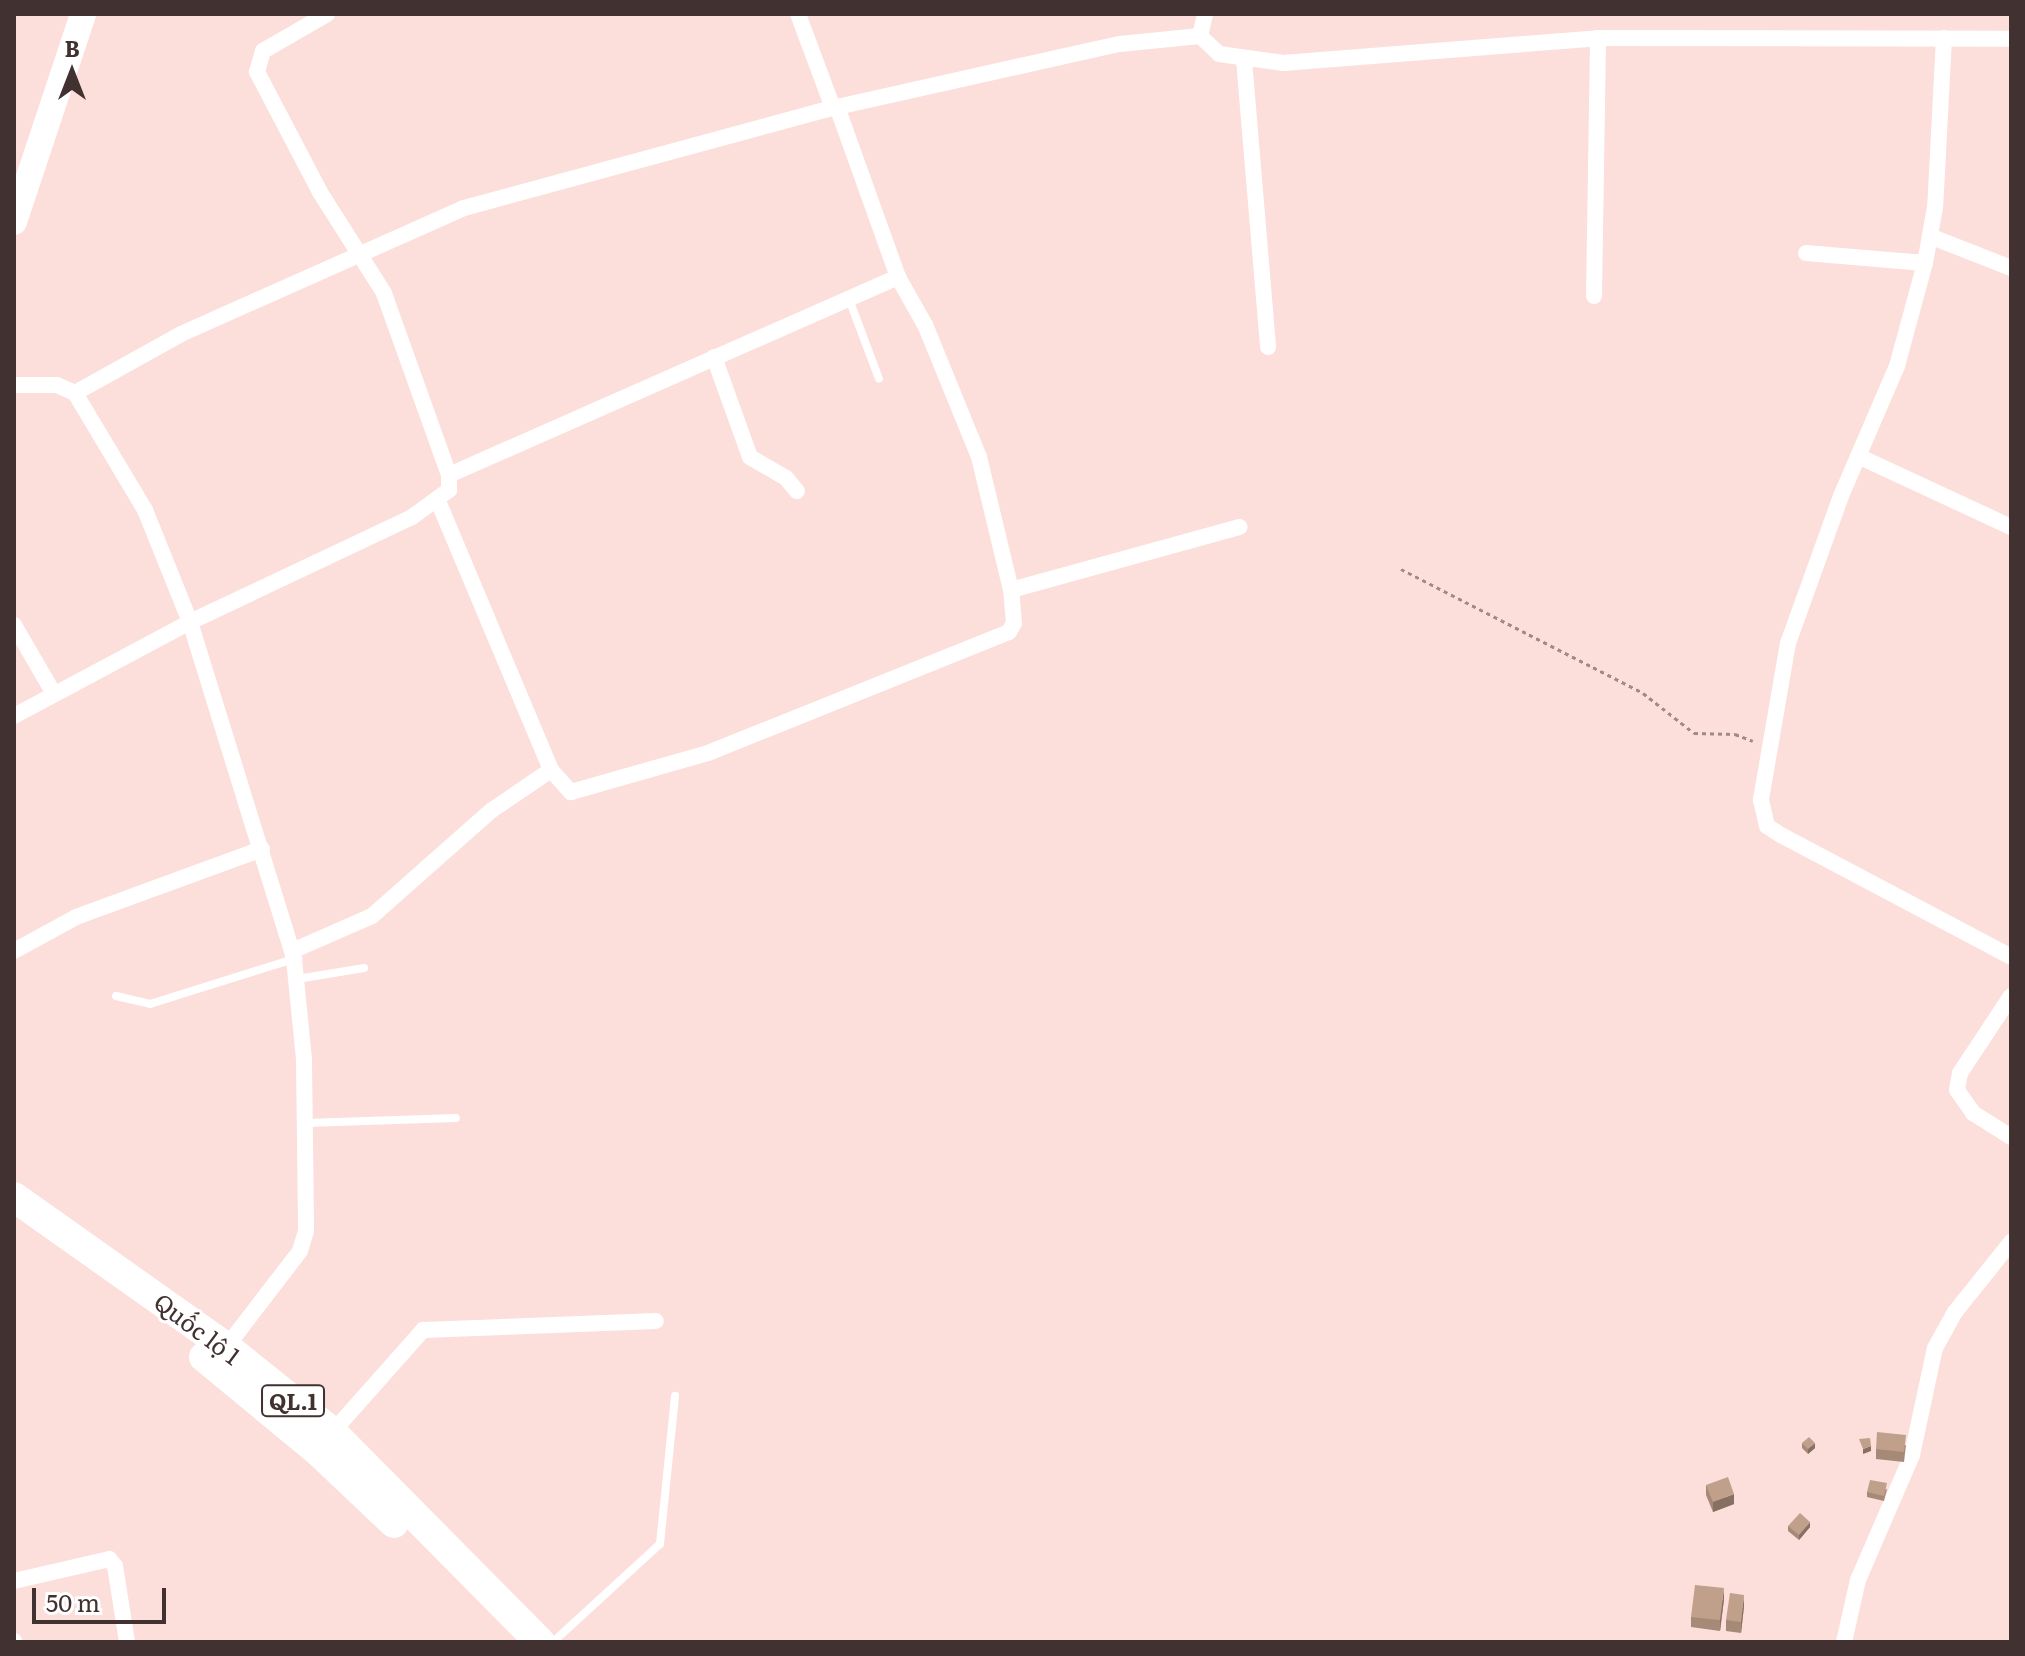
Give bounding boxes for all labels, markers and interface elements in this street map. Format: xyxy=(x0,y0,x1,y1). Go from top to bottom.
text: B xyxy=(64,31,80,64)
north arrow xyxy=(32,32,112,112)
street label: Quốc lộ 1 xyxy=(149,1286,247,1370)
road number: QL.1 xyxy=(261,1383,325,1419)
scale bar xyxy=(36,1572,170,1622)
text: 50 m xyxy=(46,1584,100,1619)

